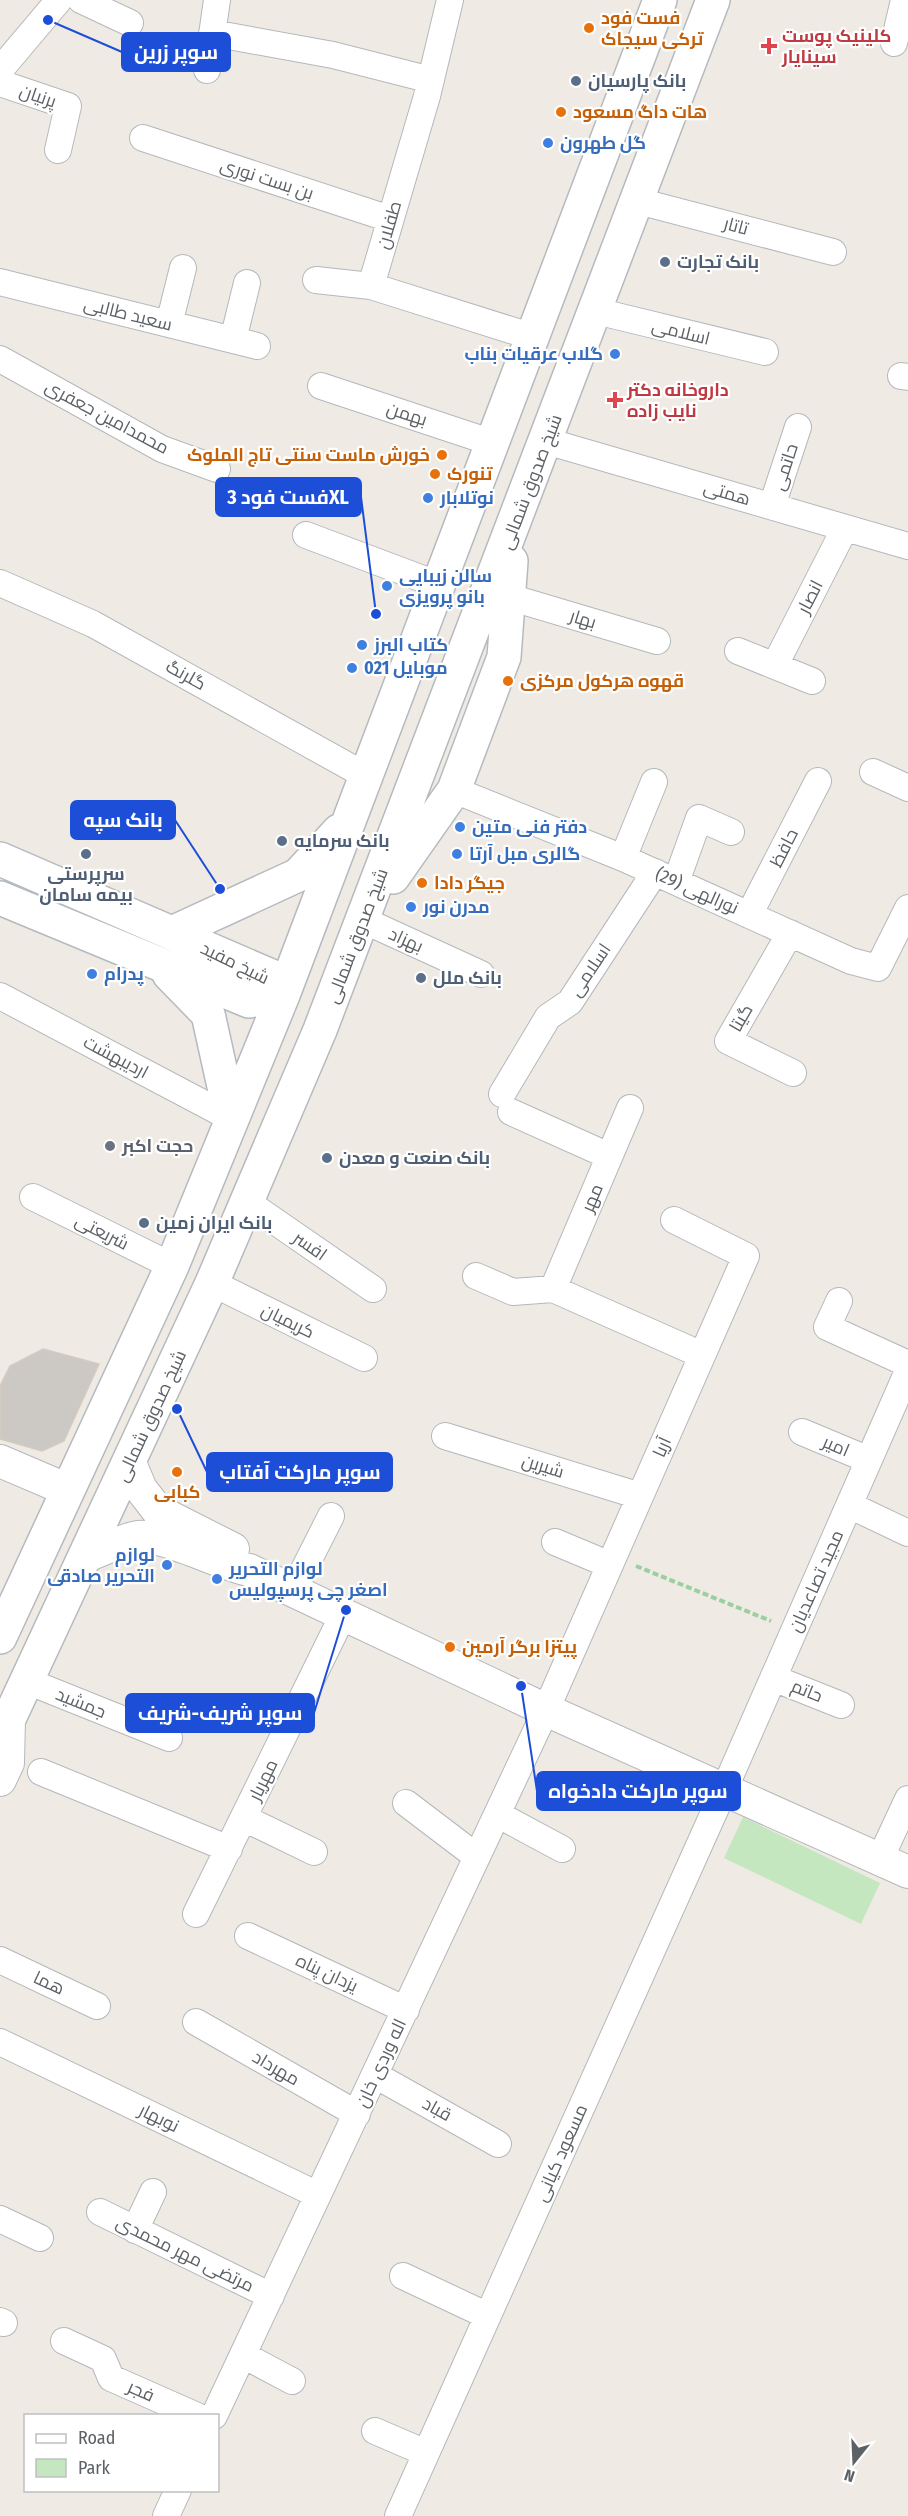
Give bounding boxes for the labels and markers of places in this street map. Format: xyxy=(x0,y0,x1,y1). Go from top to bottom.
place label: فست فود ترکی سیجاک xyxy=(601,7,704,50)
marker: فست فود ترکی سیجاک xyxy=(582,21,596,35)
place label: کلینیک پوست سینایار xyxy=(781,25,891,68)
callout: سوپر زرین xyxy=(122,33,230,71)
marker: کلینیک پوست سینایار xyxy=(760,37,778,55)
place label: بانک پارسیان xyxy=(588,70,686,93)
marker: بانک پارسیان xyxy=(569,74,583,88)
place label: هات داگ مسعود xyxy=(573,101,707,123)
marker: هات داگ مسعود xyxy=(554,105,568,119)
place label: گل طهرون xyxy=(560,132,646,154)
marker: گل طهرون xyxy=(541,136,555,150)
place label: بانک تجارت xyxy=(677,251,759,273)
marker: بانک تجارت xyxy=(658,255,672,269)
place label: گلاب عرقیات بناب xyxy=(464,343,603,365)
marker: گلاب عرقیات بناب xyxy=(608,347,622,361)
place label: داروخانه دکتر نایب زاده xyxy=(626,379,729,422)
marker: داروخانه دکتر نایب زاده xyxy=(608,393,622,407)
place label: خورش ماست سنتی تاج الملوک xyxy=(187,444,430,467)
marker: خورش ماست سنتی تاج الملوک xyxy=(435,448,449,462)
place label: تنورک xyxy=(447,463,493,485)
marker: تنورک xyxy=(428,467,442,481)
callout: فست فود 3XL xyxy=(216,478,361,516)
place label: نوتلابار xyxy=(439,487,494,509)
marker: نوتلابار xyxy=(421,491,435,505)
place label: سالن زیبایی بانو پرویزی xyxy=(399,565,492,609)
marker: سالن زیبایی بانو پرویزی xyxy=(380,579,394,593)
place label: کتاب البرز xyxy=(373,634,448,656)
marker: کتاب البرز xyxy=(355,638,369,652)
place label: موبایل 021 xyxy=(364,657,448,679)
marker: موبایل 021 xyxy=(345,661,359,675)
place label: قهوه هرکول مرکزی xyxy=(520,670,684,692)
marker: قهوه هرکول مرکزی xyxy=(501,674,515,688)
callout: بانک سپه xyxy=(71,801,175,839)
place label: دفتر فنی متین xyxy=(472,816,587,838)
marker: دفتر فنی متین xyxy=(453,820,467,834)
place label: بانک سرمایه xyxy=(294,830,390,852)
marker: بانک سرمایه xyxy=(275,834,289,848)
place label: گالری مبل آرتا xyxy=(469,843,580,865)
marker: سرپرستی بیمه سامان xyxy=(79,847,93,861)
marker: گالری مبل آرتا xyxy=(450,847,464,861)
place label: سرپرستی بیمه سامان xyxy=(39,863,133,906)
place label: جیگر دادا xyxy=(434,872,505,894)
marker: جیگر دادا xyxy=(415,876,429,890)
place label: مدرن نور xyxy=(422,896,490,918)
marker: مدرن نور xyxy=(404,900,418,914)
place label: پدرام xyxy=(104,963,144,986)
marker: پدرام xyxy=(85,967,99,981)
place label: بانک ملل xyxy=(433,967,502,989)
marker: بانک ملل xyxy=(414,971,428,985)
place label: حجت اکبر xyxy=(121,1135,193,1157)
marker: حجت اکبر xyxy=(103,1139,117,1153)
place label: بانک صنعت و معدن xyxy=(339,1147,490,1169)
marker: بانک صنعت و معدن xyxy=(320,1151,334,1165)
place label: بانک ایران زمین xyxy=(156,1212,272,1234)
marker: بانک ایران زمین xyxy=(137,1216,151,1230)
callout: سوپر مارکت آفتاب xyxy=(207,1453,392,1491)
marker: کبابی xyxy=(170,1465,184,1479)
place label: کبابی xyxy=(154,1481,200,1503)
place label: لوازم التحریر صادقی xyxy=(47,1544,155,1587)
marker: لوازم التحریر صادقی xyxy=(160,1558,174,1572)
place label: لوازم التحریر اصغر چی پرسپولیس xyxy=(228,1558,388,1602)
marker: لوازم التحریر اصغر چی پرسپولیس xyxy=(210,1572,224,1586)
place label: پيتزا برگر آرمين xyxy=(462,1636,578,1659)
marker: پيتزا برگر آرمين xyxy=(443,1640,457,1654)
callout: سوپر شریف-شریف xyxy=(126,1694,314,1732)
callout: سوپر مارکت دادخواه xyxy=(537,1772,740,1810)

